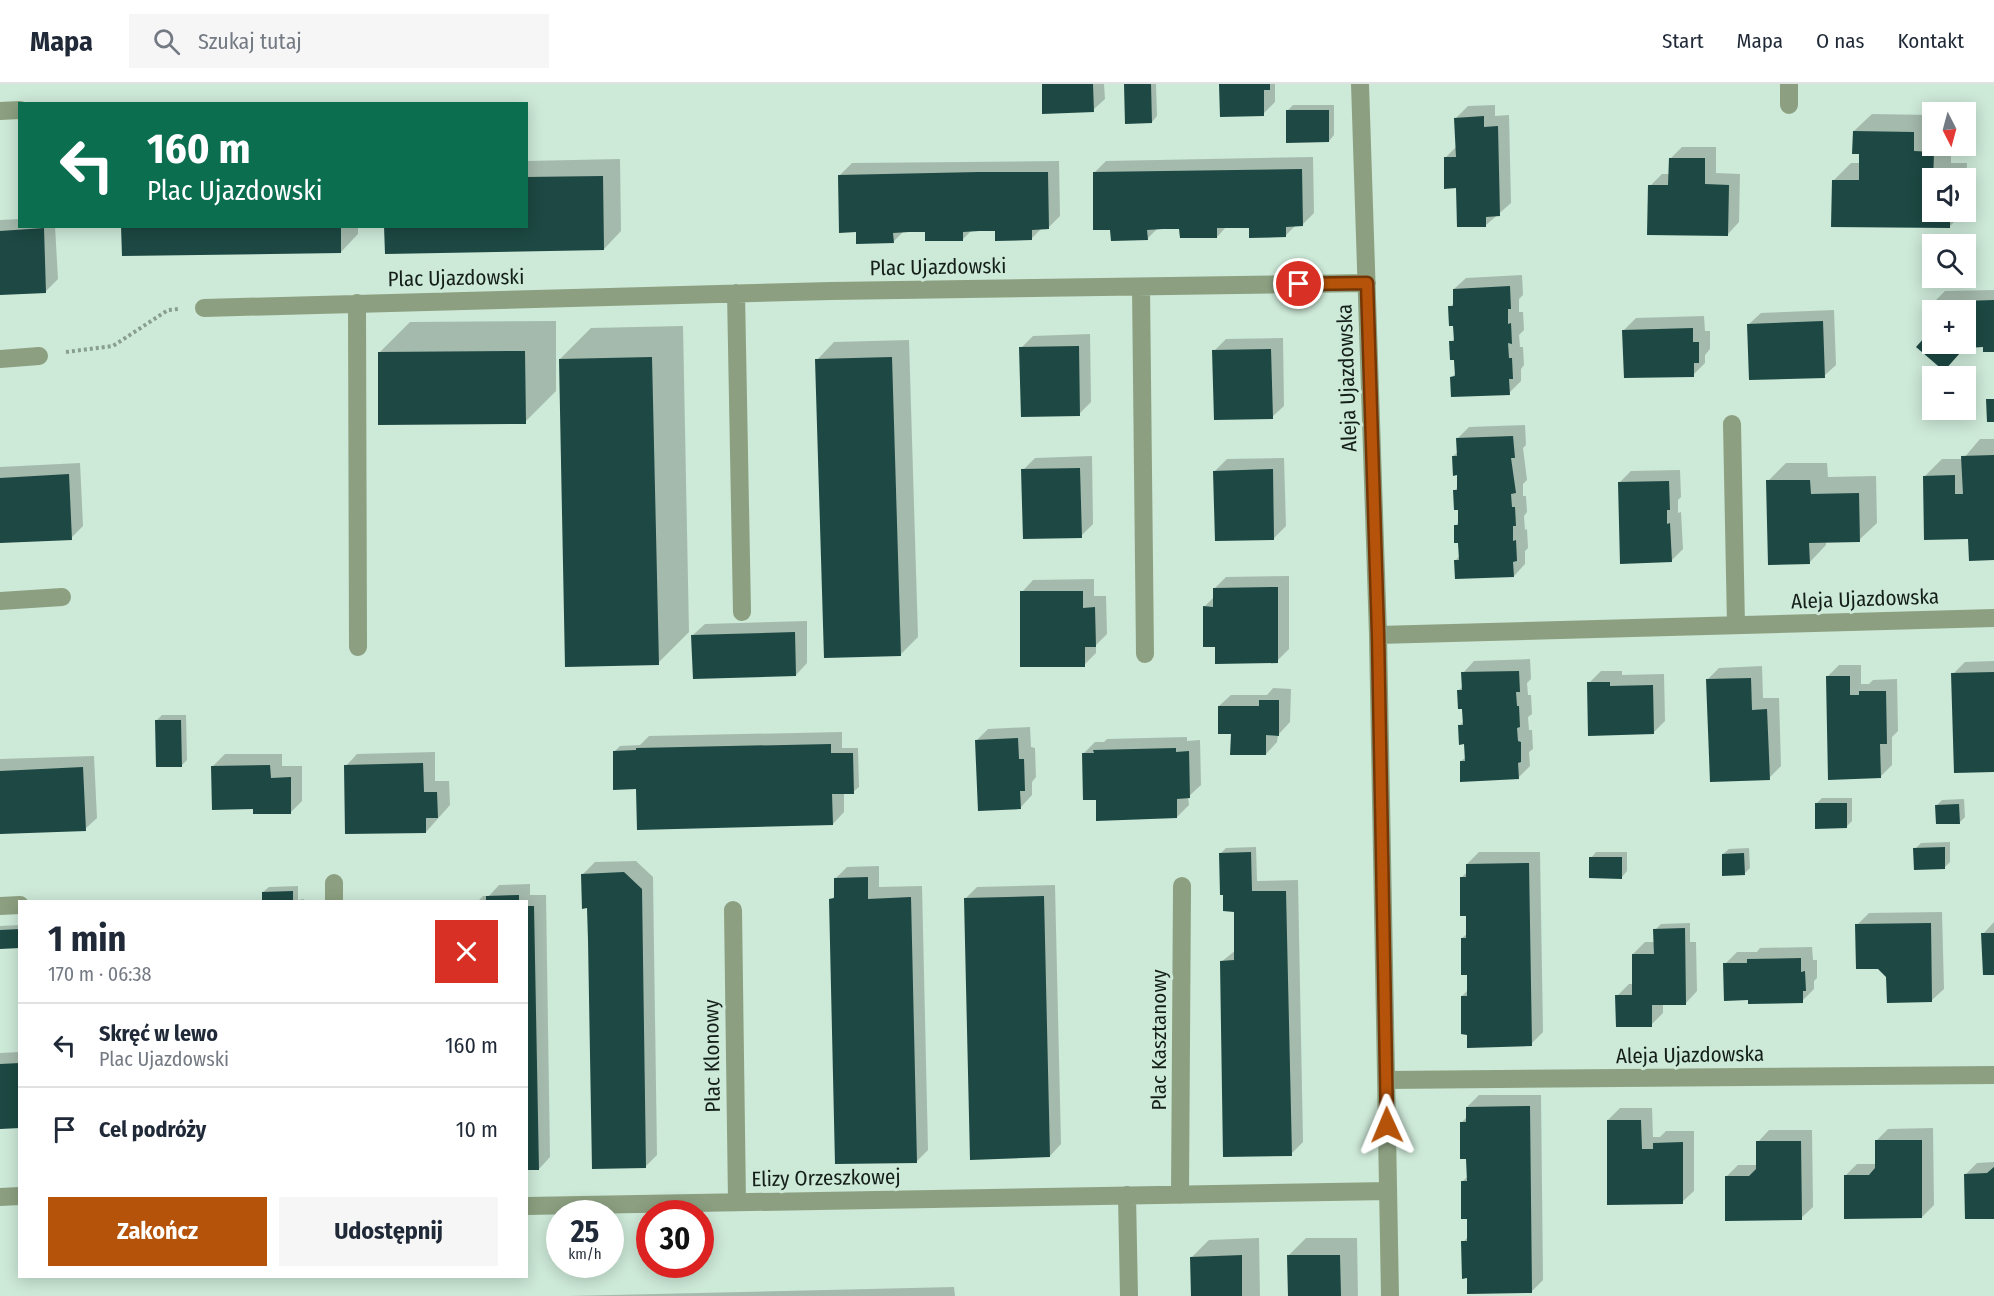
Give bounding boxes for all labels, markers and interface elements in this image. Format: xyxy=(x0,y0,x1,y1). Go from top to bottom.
search box xyxy=(129,14,549,68)
text: Mapa xyxy=(30,25,93,58)
icon: search xyxy=(150,25,183,58)
text: Szukaj tutaj xyxy=(198,28,302,55)
text: Start xyxy=(1662,28,1704,54)
text: Mapa xyxy=(1737,28,1783,54)
text: O nas xyxy=(1816,28,1864,54)
text: Kontakt xyxy=(1897,28,1964,54)
north arrow xyxy=(1922,102,1976,156)
map controls xyxy=(1922,102,1976,420)
text: 160 m xyxy=(147,124,250,174)
icon: left xyxy=(48,126,126,204)
button: sound xyxy=(1922,168,1976,222)
text: Plac Ujazdowski xyxy=(147,175,323,207)
button: search xyxy=(1922,234,1976,288)
street label: Plac Ujazdowski xyxy=(869,253,1007,281)
pin xyxy=(1273,258,1324,309)
street label: Plac Ujazdowski xyxy=(387,264,525,292)
icon: arrive xyxy=(1282,267,1315,300)
button: + xyxy=(1922,300,1976,354)
street label: Aleja Ujazdowska xyxy=(1331,303,1363,453)
button: − xyxy=(1922,366,1976,420)
street label: Aleja Ujazdowska xyxy=(1790,583,1940,615)
text: 1 min xyxy=(48,917,126,961)
button: close xyxy=(435,920,498,983)
text: 170 m · 06:38 xyxy=(48,962,152,986)
street label: Plac Kasztanowy xyxy=(1146,969,1172,1111)
street label: Plac Klonowy xyxy=(698,999,726,1113)
text: Skręć w lewo xyxy=(99,1020,218,1047)
icon: left xyxy=(48,1029,81,1062)
text: 160 m xyxy=(445,1032,498,1059)
street label: Aleja Ujazdowska xyxy=(1616,1041,1764,1069)
text: Plac Ujazdowski xyxy=(99,1047,229,1071)
position arrow xyxy=(1355,1093,1419,1157)
icon: arrive xyxy=(48,1113,81,1146)
text: Cel podróży xyxy=(99,1116,206,1143)
text: 10 m xyxy=(456,1116,498,1143)
street label: Elizy Orzeszkowej xyxy=(751,1164,901,1192)
button: Zakończ xyxy=(48,1197,267,1266)
button: Udostępnij xyxy=(279,1197,498,1266)
speed limit sign: 30 xyxy=(636,1200,714,1278)
text: 25 xyxy=(571,1214,599,1250)
text: km/h xyxy=(568,1245,602,1263)

